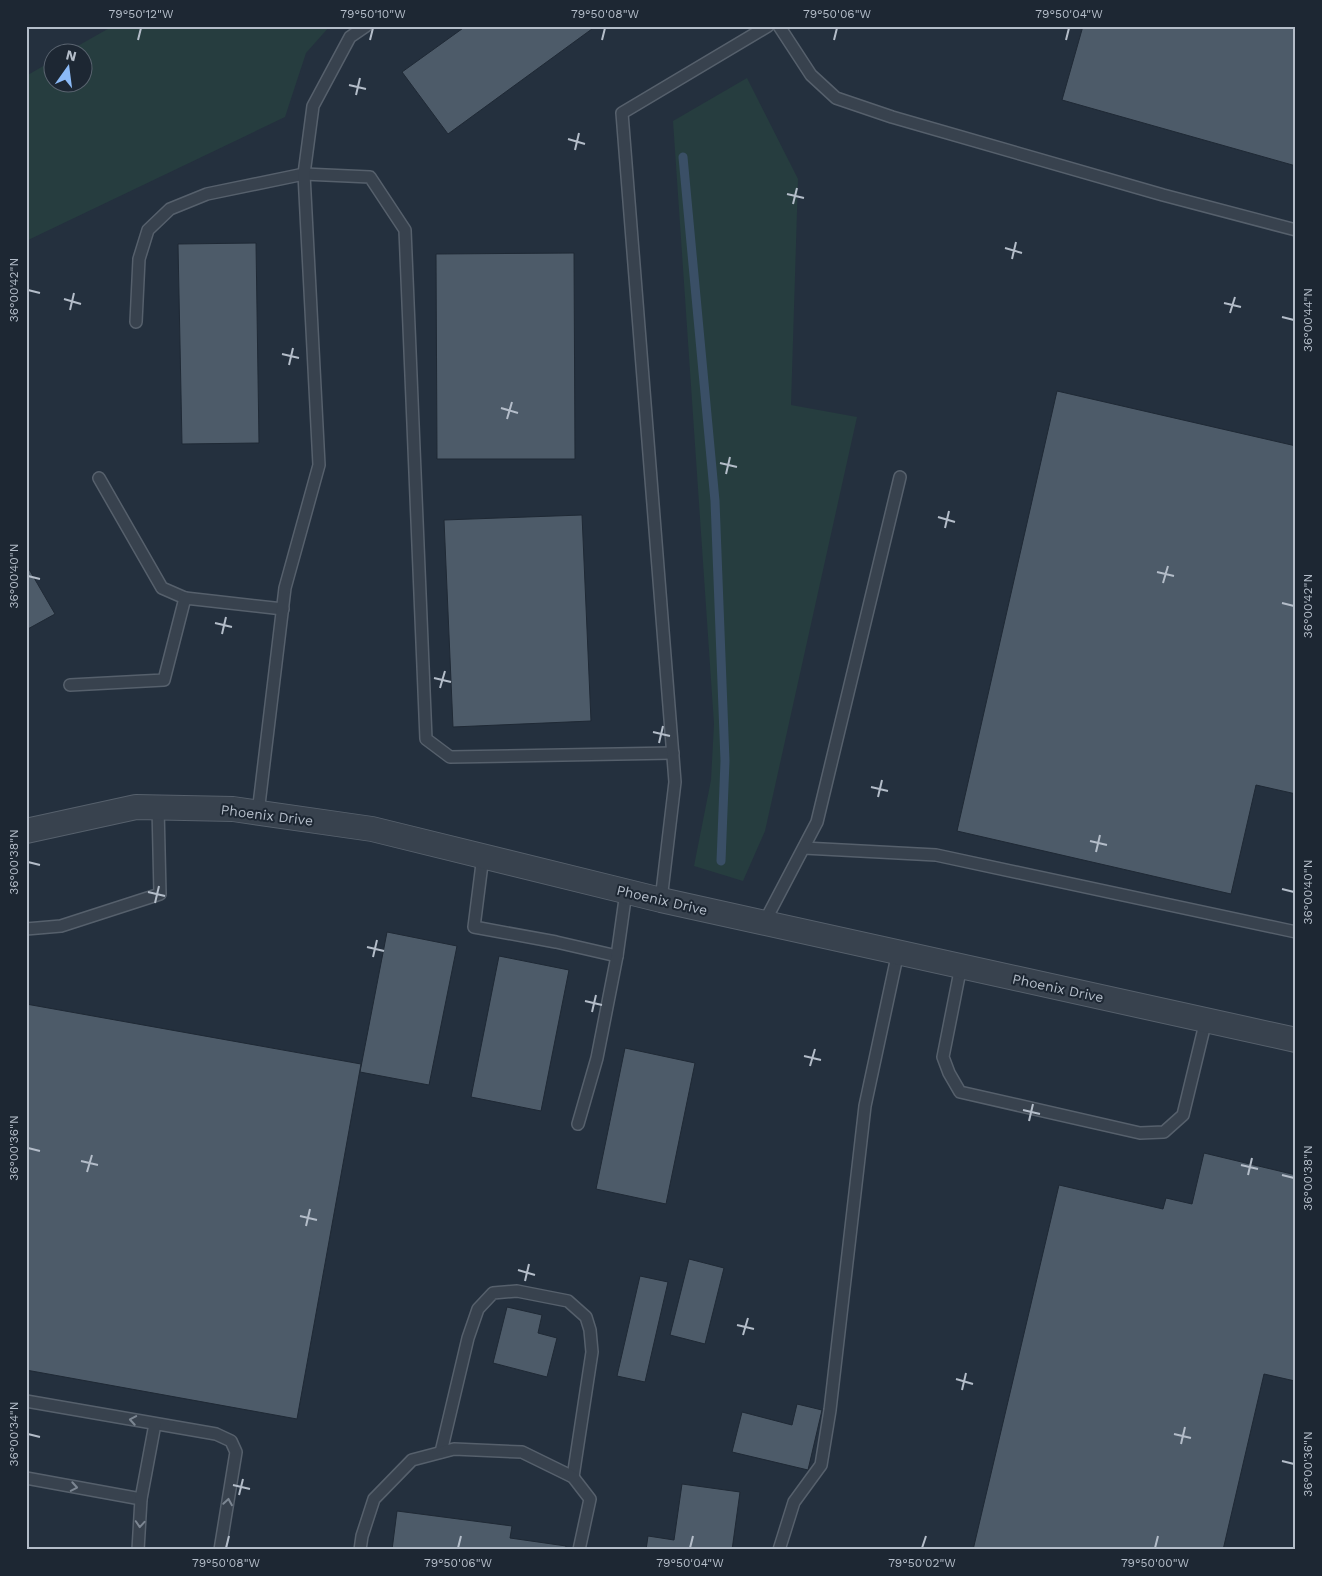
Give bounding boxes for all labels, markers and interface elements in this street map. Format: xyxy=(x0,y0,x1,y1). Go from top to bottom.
text: 79°50'12"W xyxy=(109,7,174,21)
text: 79°50'10"W xyxy=(340,7,406,21)
text: 79°50'08"W xyxy=(571,7,640,21)
text: 79°50'06"W xyxy=(803,7,871,21)
text: 79°50'04"W xyxy=(1035,7,1103,21)
north arrow xyxy=(42,42,92,92)
text: N xyxy=(64,46,78,64)
text: 36°00'42"N xyxy=(7,258,21,322)
text: 36°00'44"N xyxy=(1301,288,1315,352)
text: 36°00'40"N xyxy=(7,544,21,608)
text: 36°00'42"N xyxy=(1301,574,1315,638)
street label: Phoenix Drive xyxy=(220,801,314,829)
text: 36°00'38"N xyxy=(7,829,21,895)
text: 36°00'40"N xyxy=(1301,860,1315,924)
street label: Phoenix Drive xyxy=(615,882,709,918)
street label: Phoenix Drive xyxy=(1011,971,1105,1005)
text: 36°00'36"N xyxy=(7,1115,21,1181)
text: 36°00'38"N xyxy=(1301,1145,1315,1211)
text: 36°00'34"N xyxy=(7,1402,21,1466)
one-way arrow xyxy=(129,1415,138,1425)
text: 36°00'36"N xyxy=(1301,1431,1315,1497)
one-way arrow xyxy=(70,1481,79,1491)
one-way arrow xyxy=(223,1497,233,1506)
one-way arrow xyxy=(134,1521,145,1529)
text: 79°50'08"W xyxy=(192,1556,261,1570)
text: 79°50'06"W xyxy=(424,1556,492,1570)
text: 79°50'04"W xyxy=(656,1556,724,1570)
text: 79°50'02"W xyxy=(888,1556,956,1570)
text: 79°50'00"W xyxy=(1121,1556,1190,1570)

